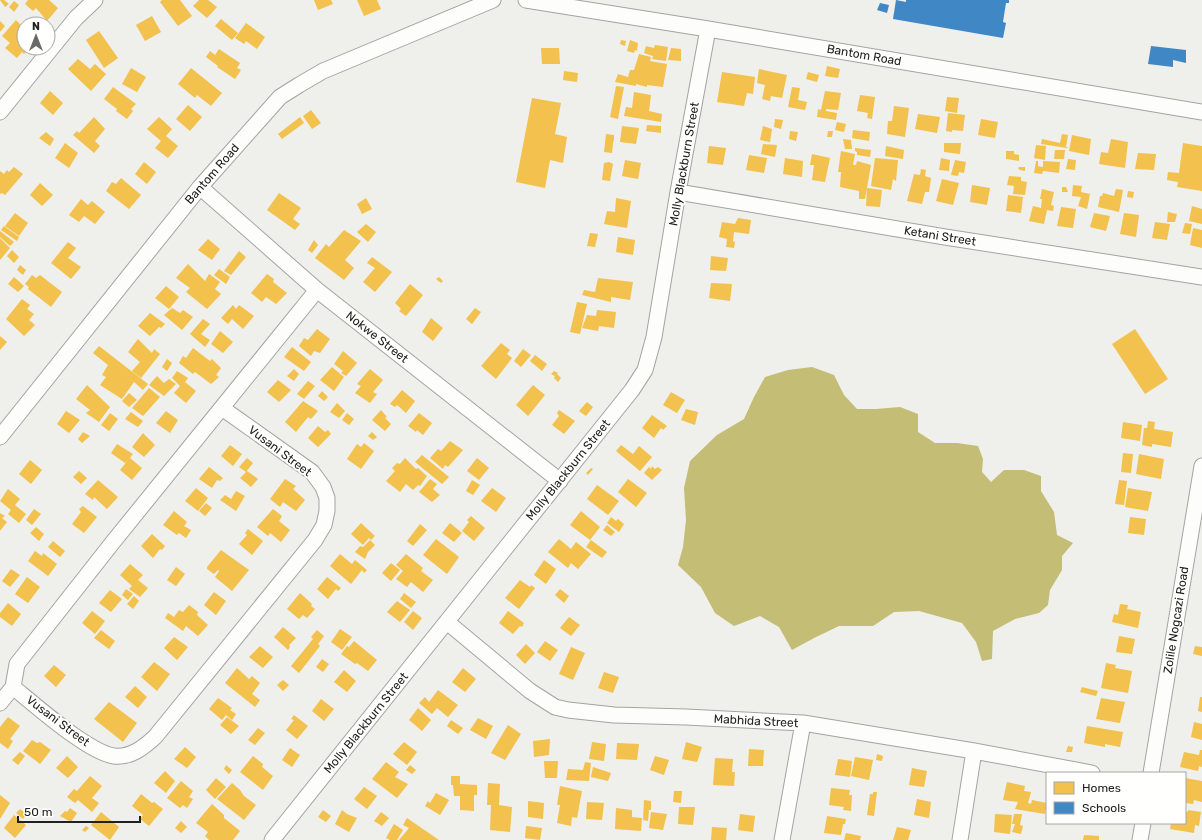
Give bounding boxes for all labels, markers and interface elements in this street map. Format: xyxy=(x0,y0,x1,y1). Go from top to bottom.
north arrow xyxy=(16,16,56,56)
text: N xyxy=(32,20,40,33)
street label: Bantom Road xyxy=(826,42,902,68)
street label: Molly Blackburn Street xyxy=(666,101,702,227)
street label: Bantom Road xyxy=(182,141,242,207)
street label: Ketani Street xyxy=(903,223,977,249)
street label: Nokwe Street xyxy=(343,308,411,366)
street label: Molly Blackburn Street xyxy=(523,417,613,523)
street label: Vusani Street xyxy=(246,423,314,479)
street label: Zolile Nogcazi Road xyxy=(1161,565,1191,675)
street label: Molly Blackburn Street xyxy=(321,670,411,776)
street label: Vusani Street xyxy=(24,693,92,749)
street label: Mabhida Street xyxy=(713,712,799,730)
legend xyxy=(1046,772,1186,824)
text: Homes xyxy=(1082,781,1121,795)
scale bar xyxy=(18,798,140,824)
text: Schools xyxy=(1082,801,1126,815)
text: 50 m xyxy=(24,805,52,819)

